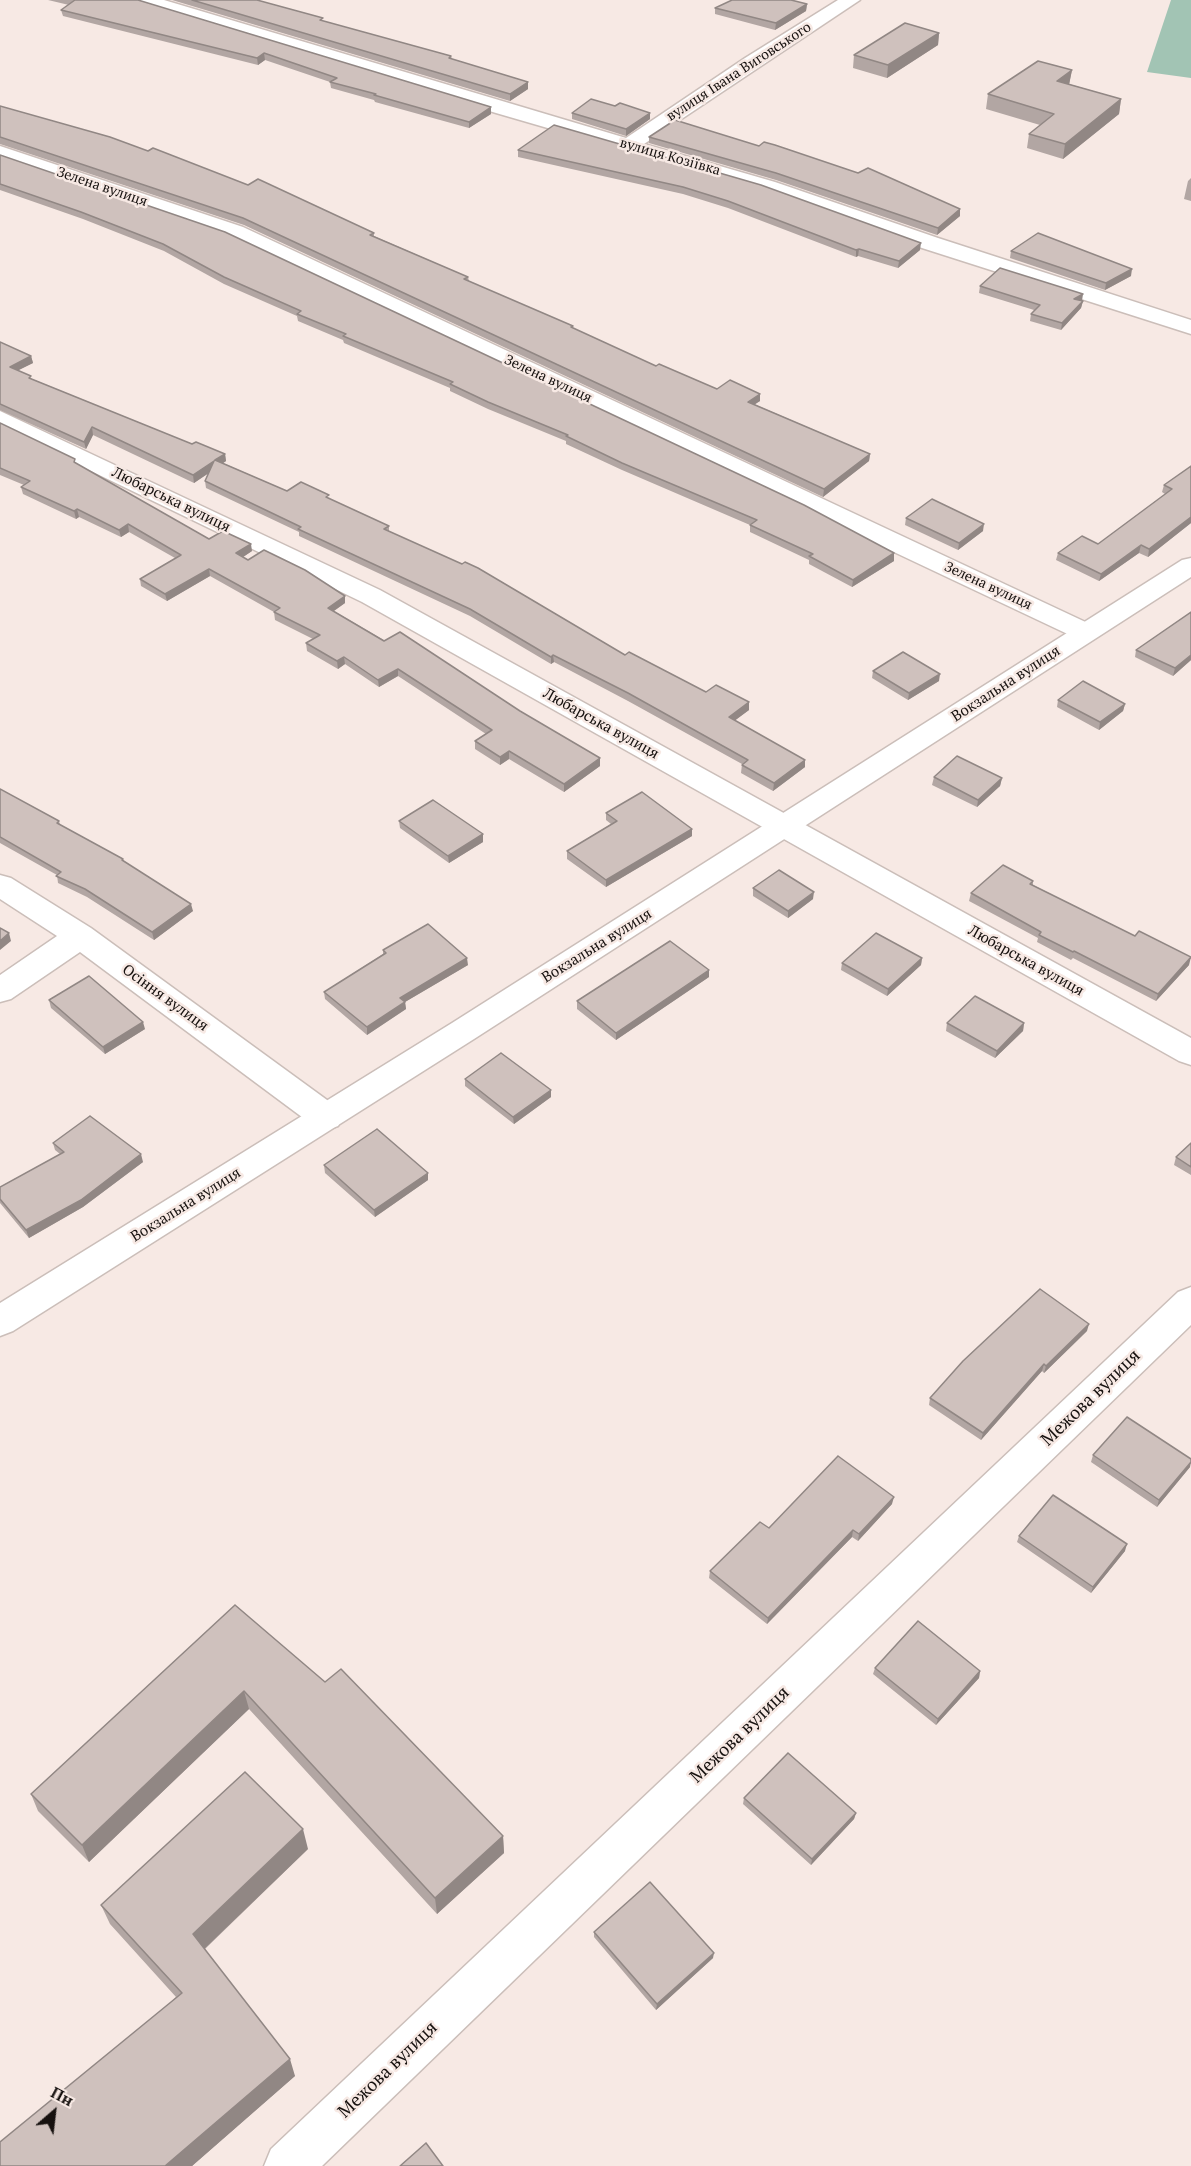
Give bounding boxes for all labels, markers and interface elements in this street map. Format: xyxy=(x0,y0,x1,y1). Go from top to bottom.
street label: вулиця Івана Виговського xyxy=(664,19,814,125)
street label: вулиця Козіївка xyxy=(618,135,722,179)
street label: Зелена вулиця xyxy=(55,164,149,210)
street label: Зелена вулиця xyxy=(502,351,594,407)
street label: Любарська вулиця xyxy=(109,464,233,536)
street label: Зелена вулиця xyxy=(942,558,1034,614)
street label: Вокзальна вулиця xyxy=(948,642,1064,726)
street label: Любарська вулиця xyxy=(540,685,662,763)
street label: Вокзальна вулиця xyxy=(539,905,655,987)
street label: Любарська вулиця xyxy=(965,922,1087,1000)
street label: Осіння вулиця xyxy=(118,961,212,1035)
street label: Вокзальна вулиця xyxy=(128,1164,244,1246)
street label: Межова вулиця xyxy=(1037,1345,1145,1451)
street label: Межова вулиця xyxy=(686,1682,794,1788)
street label: Межова вулиця xyxy=(334,2017,442,2123)
text: Пн xyxy=(47,2081,78,2111)
north arrow xyxy=(24,2082,84,2142)

